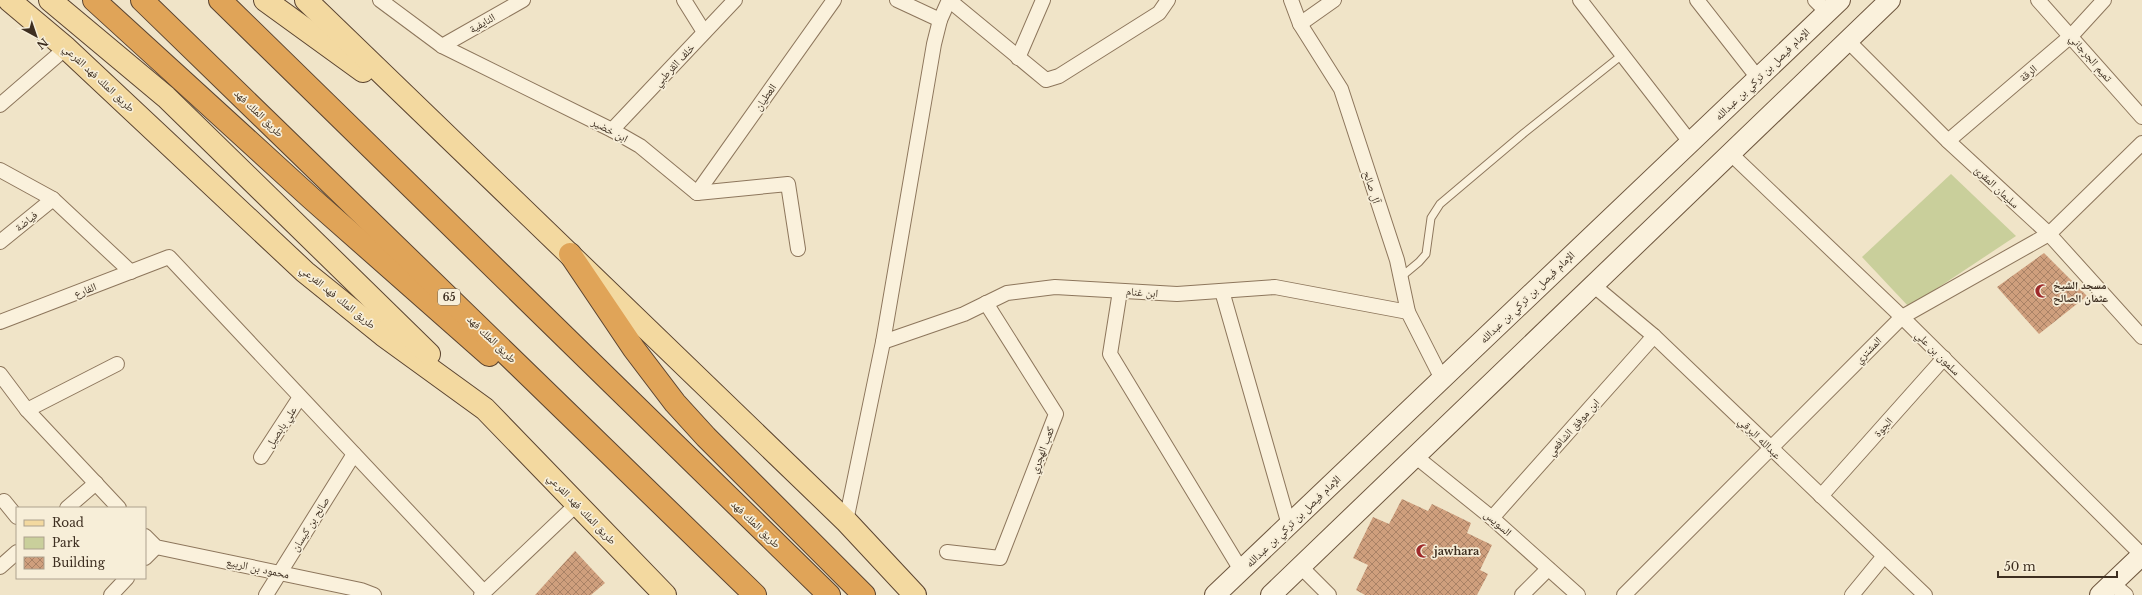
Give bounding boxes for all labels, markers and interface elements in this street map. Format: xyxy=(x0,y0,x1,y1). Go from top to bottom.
street label: النايفية xyxy=(466,10,498,36)
north arrow xyxy=(16,16,56,56)
street label: الإمام فيصل بن تركي بن عبدالله xyxy=(1712,25,1814,124)
street label: تميم الجرجاني xyxy=(2065,31,2116,86)
text: N xyxy=(33,35,51,53)
street label: طريق الملك فهد الفرعي xyxy=(59,41,138,116)
street label: خلف القرطبي xyxy=(651,41,699,91)
street label: الرقة xyxy=(2016,61,2040,85)
street label: العطيان xyxy=(751,81,779,113)
street label: طريق الملك فهد xyxy=(231,86,287,140)
street label: ابن خضير xyxy=(589,114,631,145)
street label: سليمان المقرئ xyxy=(1972,163,2022,211)
street label: آل صالح xyxy=(1360,169,1384,205)
street label: فياضة xyxy=(12,207,40,234)
street label: الإمام فيصل بن تركي بن عبدالله xyxy=(1477,248,1579,347)
street label: طريق الملك فهد الفرعي xyxy=(296,262,379,333)
place label: مسجد الشيخ عثمان الصالح xyxy=(2053,278,2109,306)
street label: الفارع xyxy=(72,279,98,301)
mosque icon: مسجد الشيخ عثمان الصالح xyxy=(2034,283,2050,299)
street label: ابن غنام xyxy=(1125,284,1159,300)
road number: 65 xyxy=(438,289,460,305)
street label: طريق الملك فهد xyxy=(464,312,520,366)
street label: سلمون بن علي xyxy=(1911,328,1963,380)
street label: المشتري xyxy=(1852,334,1886,368)
street label: ابن موفق الشافعي xyxy=(1544,396,1604,460)
street label: علي بابصيل xyxy=(262,403,301,451)
street label: عبدالله البرقي xyxy=(1734,414,1785,464)
street label: الجوة xyxy=(1870,414,1896,440)
street label: كعب الهجري xyxy=(1027,424,1059,476)
street label: طريق الملك فهد الفرعي xyxy=(543,471,619,549)
street label: الإمام فيصل بن تركي بن عبدالله xyxy=(1243,472,1345,571)
street label: صالح بن كيسان xyxy=(288,494,332,554)
street label: طريق الملك فهد xyxy=(728,497,784,551)
legend xyxy=(16,507,146,579)
street label: السويس xyxy=(1481,507,1515,539)
text: Road xyxy=(52,515,84,530)
text: Park xyxy=(52,535,80,550)
mosque icon: jawhara xyxy=(1415,543,1431,559)
place label: jawhara xyxy=(1432,544,1480,558)
scale bar xyxy=(1998,553,2117,579)
street label: محمود بن الربيع xyxy=(225,554,291,582)
text: Building xyxy=(52,555,106,570)
text: 50 m xyxy=(2004,559,2036,574)

